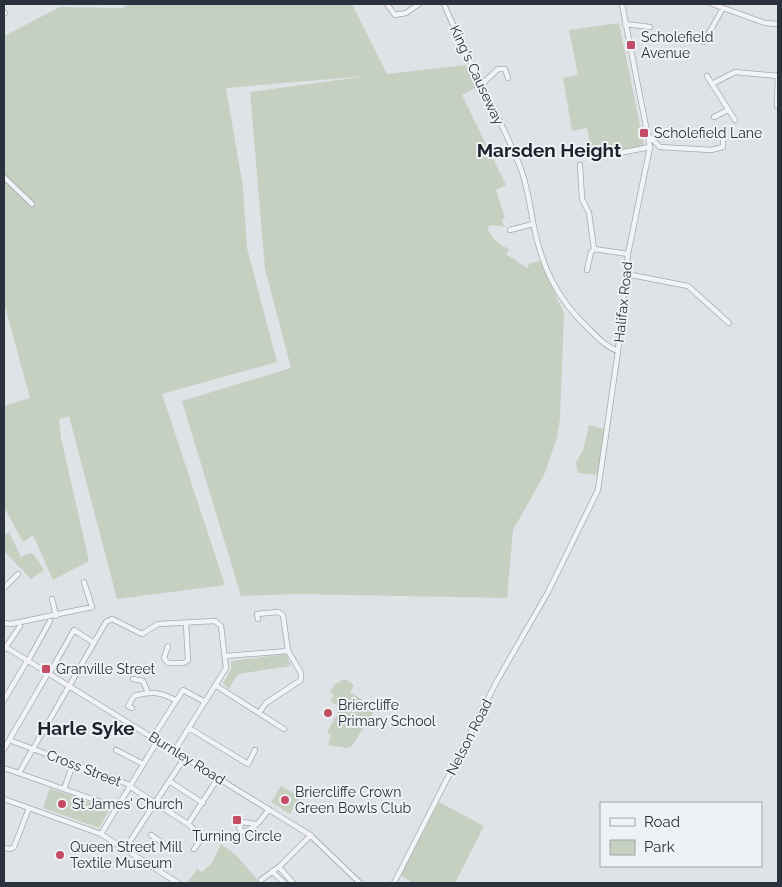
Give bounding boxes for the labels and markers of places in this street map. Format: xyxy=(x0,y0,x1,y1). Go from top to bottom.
place label: Scholefield Avenue xyxy=(641,29,713,61)
marker: Scholefield Avenue xyxy=(625,39,637,51)
place label: Scholefield Lane xyxy=(654,125,762,141)
marker: Scholefield Lane xyxy=(638,127,650,139)
place label: Granville Street xyxy=(56,661,156,677)
marker: Granville Street xyxy=(40,663,52,675)
place label: Briercliffe Primary School xyxy=(338,697,436,729)
marker: Briercliffe Primary School xyxy=(322,707,334,719)
place label: Briercliffe Crown Green Bowls Club xyxy=(295,784,412,816)
marker: Briercliffe Crown Green Bowls Club xyxy=(279,794,291,806)
place label: St James' Church xyxy=(72,796,183,812)
marker: St James' Church xyxy=(56,798,68,810)
marker: Turning Circle xyxy=(231,814,243,826)
place label: Turning Circle xyxy=(192,828,282,844)
place label: Queen Street Mill Textile Museum xyxy=(70,839,182,871)
marker: Queen Street Mill Textile Museum xyxy=(54,849,66,861)

